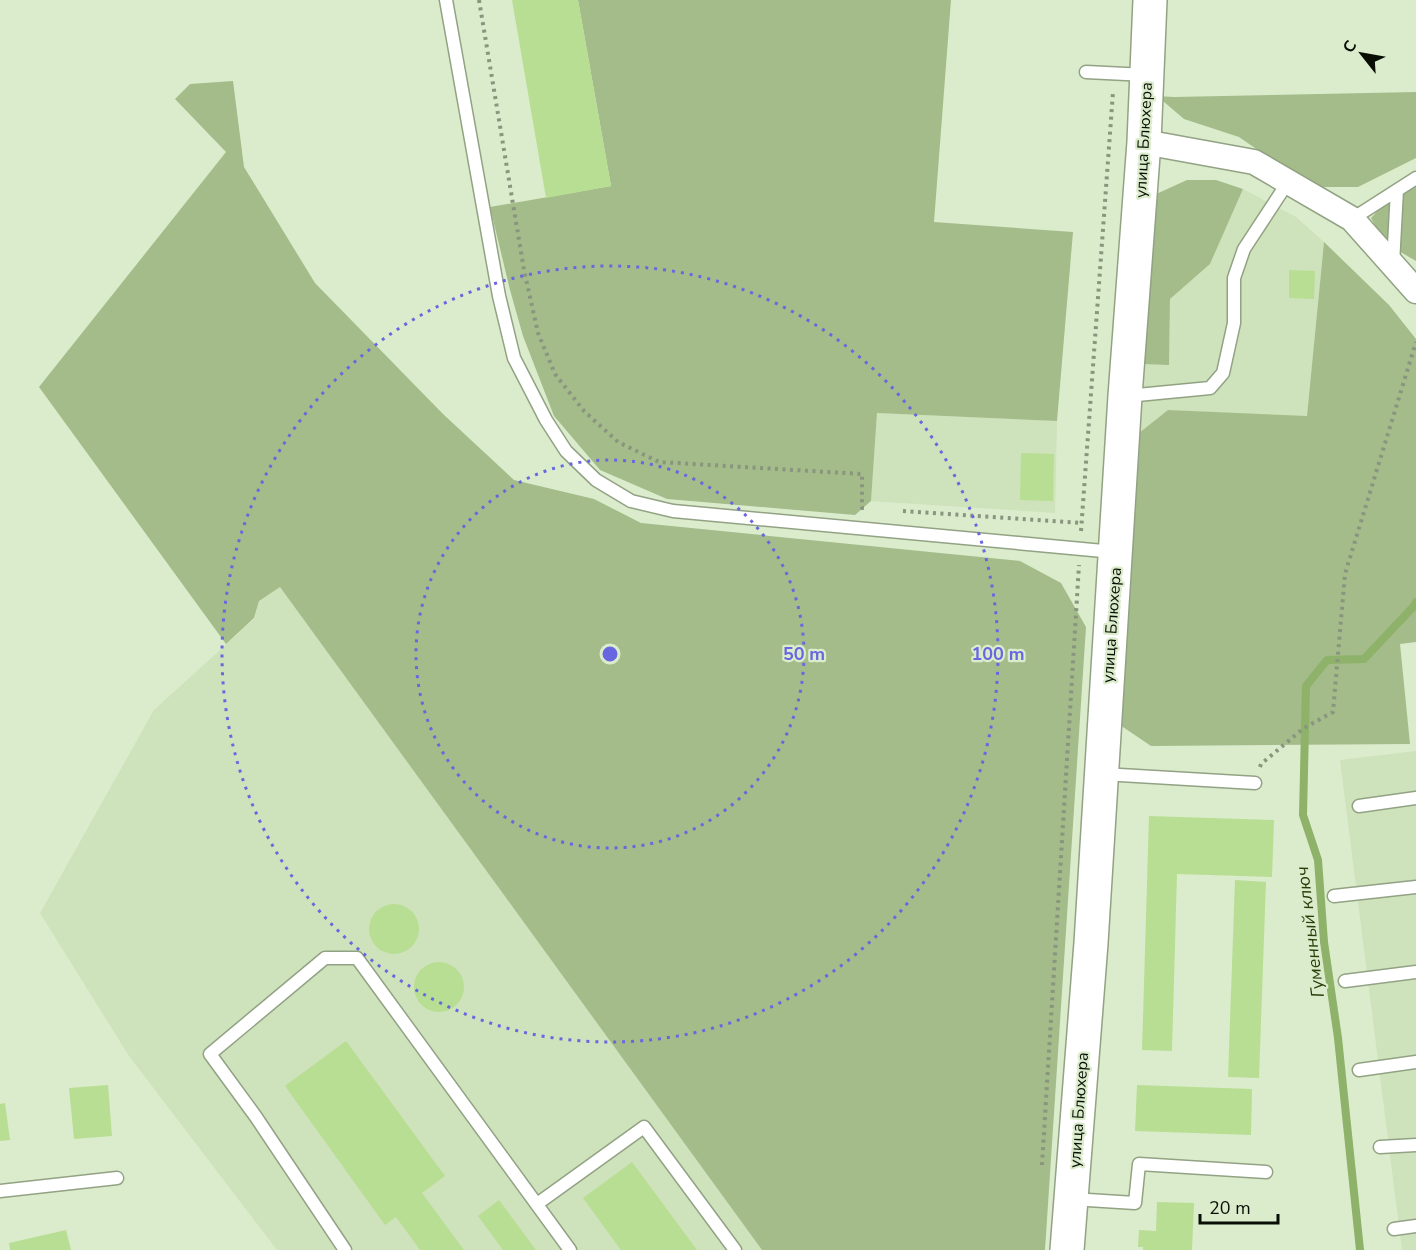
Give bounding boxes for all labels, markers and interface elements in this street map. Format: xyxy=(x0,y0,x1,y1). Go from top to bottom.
north arrow xyxy=(1332,24,1392,84)
text: С xyxy=(1338,36,1362,57)
street label: улица Блюхера xyxy=(1130,82,1158,198)
street label: улица Блюхера xyxy=(1097,567,1127,684)
text: 50 m xyxy=(783,642,825,666)
text: 100 m xyxy=(971,642,1025,666)
centre of rings xyxy=(600,644,620,664)
water label: Гуменный ключ xyxy=(1290,865,1330,999)
street label: улица Блюхера xyxy=(1064,1052,1094,1169)
scale bar xyxy=(1200,1187,1278,1225)
text: 20 m xyxy=(1209,1196,1251,1220)

